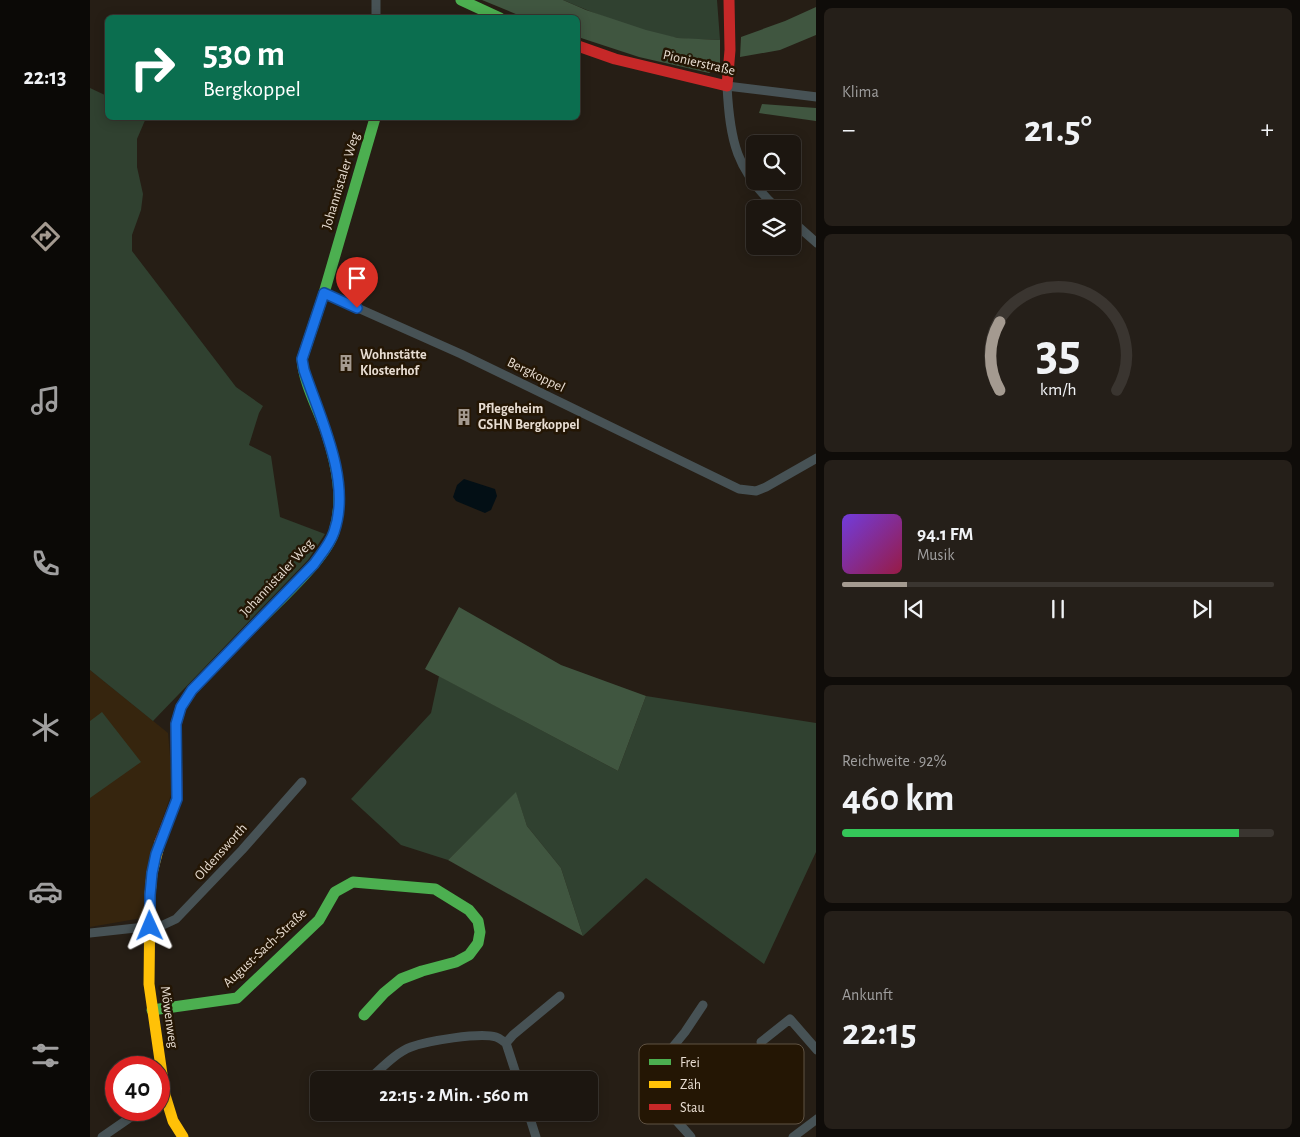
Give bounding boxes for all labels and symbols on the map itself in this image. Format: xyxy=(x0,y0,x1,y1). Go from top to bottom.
street label: Pionierstraße xyxy=(662,48,736,78)
street label: Johannistaler Weg xyxy=(320,131,362,231)
pin xyxy=(336,257,378,308)
place label: Wohnstätte Klosterhof xyxy=(360,348,427,378)
building icon: Wohnstätte Klosterhof xyxy=(336,353,356,373)
street label: Bergkoppel xyxy=(505,355,567,395)
place label: Pflegeheim GSHN Bergkoppel xyxy=(478,402,580,432)
building icon: Pflegeheim GSHN Bergkoppel xyxy=(454,407,474,427)
street label: Johannistaler Weg xyxy=(238,536,316,619)
street label: Oldensworth xyxy=(192,821,250,883)
position arrow xyxy=(123,899,175,951)
street label: August-Sach-Straße xyxy=(221,906,309,990)
street label: Möwenweg xyxy=(158,985,180,1049)
legend xyxy=(639,1044,804,1124)
speed limit sign: 40 xyxy=(105,1056,170,1121)
text: Frei xyxy=(680,1056,700,1070)
text: Zäh xyxy=(680,1078,701,1092)
text: Stau xyxy=(680,1101,705,1115)

